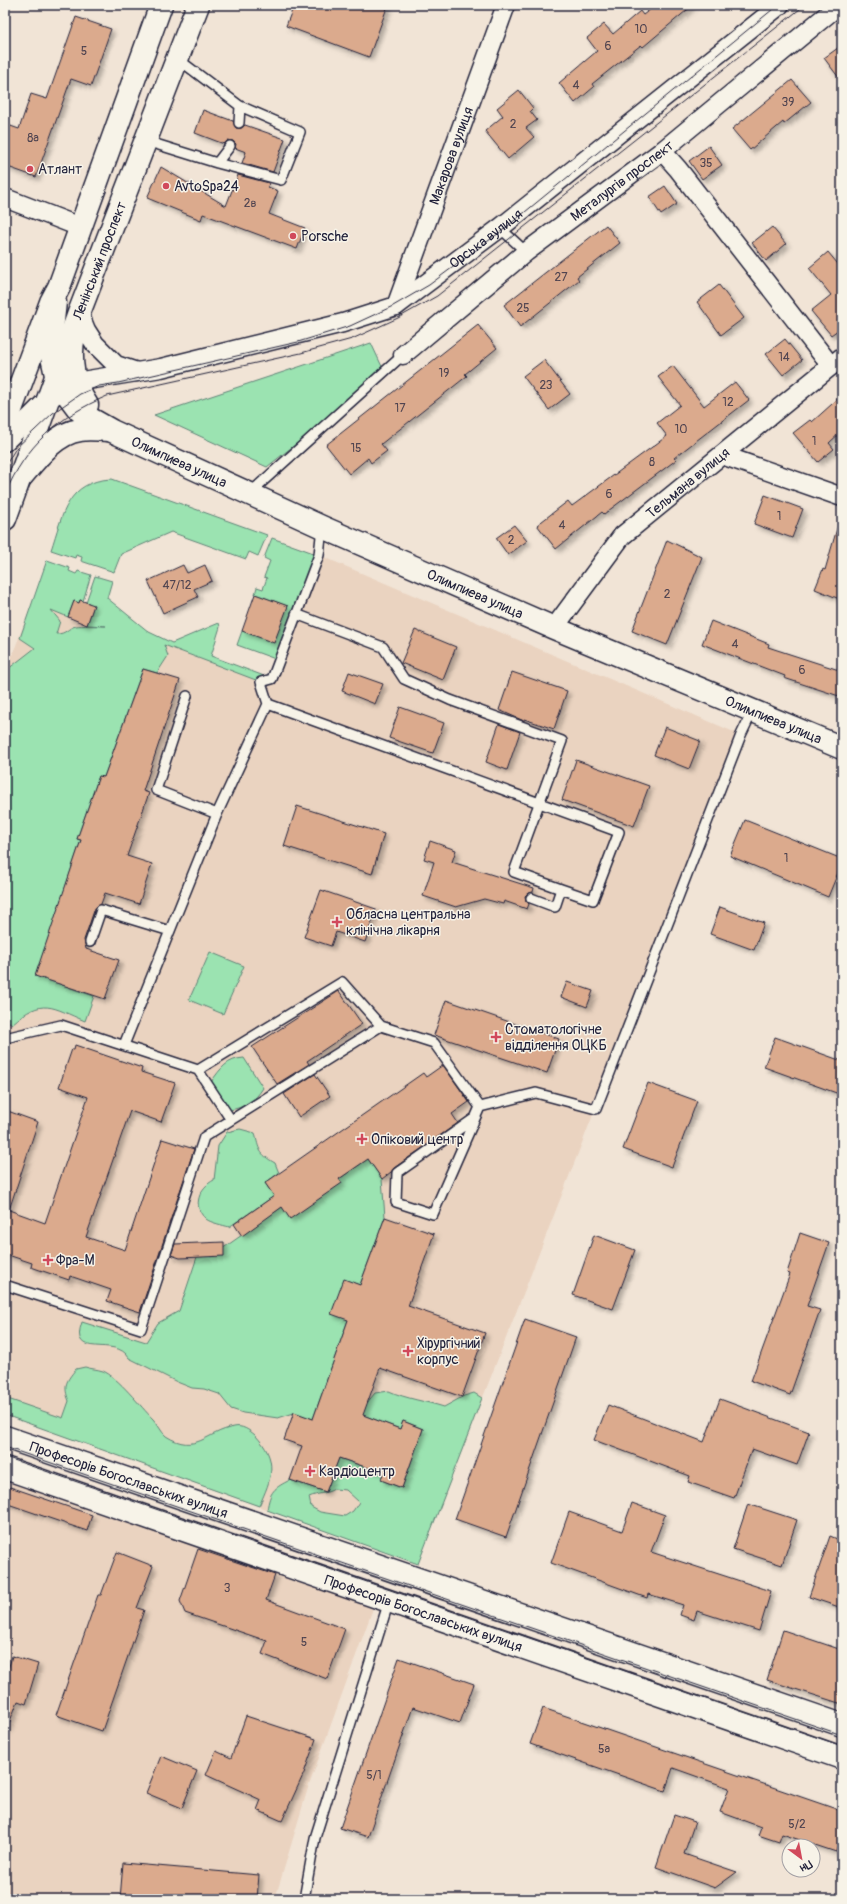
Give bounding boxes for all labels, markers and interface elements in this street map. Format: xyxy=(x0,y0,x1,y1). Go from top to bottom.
house number: 10 xyxy=(635,22,647,37)
house number: 6 xyxy=(605,39,612,54)
house number: 5 xyxy=(81,44,87,59)
house number: 4 xyxy=(573,78,580,93)
house number: 39 xyxy=(782,95,794,110)
street label: Макарова вулиця xyxy=(425,105,477,207)
house number: 2 xyxy=(510,117,517,132)
house number: 8а xyxy=(27,131,39,146)
street label: Металургів проспект xyxy=(567,137,677,225)
house number: 35 xyxy=(699,156,713,171)
place label: Атлант xyxy=(38,161,82,178)
marker: Атлант xyxy=(25,164,35,174)
place label: AvtoSpa24 xyxy=(174,178,239,195)
marker: AvtoSpa24 xyxy=(161,181,171,191)
house number: 2в xyxy=(244,196,256,211)
street label: Ленінський проспект xyxy=(68,199,130,323)
street label: Орська вулиця xyxy=(446,205,526,272)
place label: Porsche xyxy=(301,228,348,245)
marker: Porsche xyxy=(288,231,298,241)
house number: 27 xyxy=(554,270,568,285)
house number: 25 xyxy=(516,301,530,316)
house number: 14 xyxy=(778,350,790,365)
house number: 19 xyxy=(439,366,449,381)
house number: 23 xyxy=(539,378,553,393)
house number: 12 xyxy=(722,395,734,410)
house number: 17 xyxy=(394,401,406,416)
house number: 10 xyxy=(675,422,687,437)
street label: Олимпиева улица xyxy=(129,432,230,491)
house number: 1 xyxy=(812,434,816,449)
house number: 15 xyxy=(350,441,362,456)
street label: Тельмана вулиця xyxy=(642,444,733,522)
house number: 8 xyxy=(649,455,655,470)
house number: 6 xyxy=(606,487,613,502)
house number: 1 xyxy=(777,509,781,524)
house number: 4 xyxy=(559,518,566,533)
house number: 2 xyxy=(508,533,515,548)
street label: Олимпиева улица xyxy=(424,565,526,622)
house number: 47/12 xyxy=(162,578,192,593)
house number: 2 xyxy=(664,587,671,602)
house number: 4 xyxy=(732,637,739,652)
house number: 6 xyxy=(799,663,806,678)
street label: Олимпиева улица xyxy=(723,692,825,747)
house number: 1 xyxy=(784,851,788,866)
place label: Обласна центральна клінічна лікарня xyxy=(346,906,471,939)
marker: Обласна центральна клінічна лікарня xyxy=(331,916,343,928)
place label: Стоматологічне відділення ОЦКБ xyxy=(505,1021,607,1054)
marker: Стоматологічне відділення ОЦКБ xyxy=(490,1031,502,1043)
place label: Опіковий центр xyxy=(371,1131,464,1148)
marker: Опіковий центр xyxy=(356,1133,368,1145)
place label: Фра-М xyxy=(56,1252,95,1269)
marker: Фра-М xyxy=(43,1255,53,1265)
place label: Хірургічний корпус xyxy=(417,1335,480,1368)
marker: Хірургічний корпус xyxy=(402,1345,414,1357)
street label: Професорів Богославських вулиця xyxy=(28,1438,230,1522)
place label: Кардіоцентр xyxy=(319,1463,395,1480)
marker: Кардіоцентр xyxy=(304,1465,316,1477)
street label: Професорів Богославських вулиця xyxy=(322,1571,525,1655)
house number: 3 xyxy=(224,1581,231,1596)
house number: 5 xyxy=(301,1635,307,1650)
house number: 5а xyxy=(598,1742,610,1757)
house number: 5/1 xyxy=(366,1768,382,1783)
house number: 5/2 xyxy=(788,1817,806,1832)
north arrow xyxy=(781,1838,821,1878)
text: Пн xyxy=(797,1857,815,1875)

